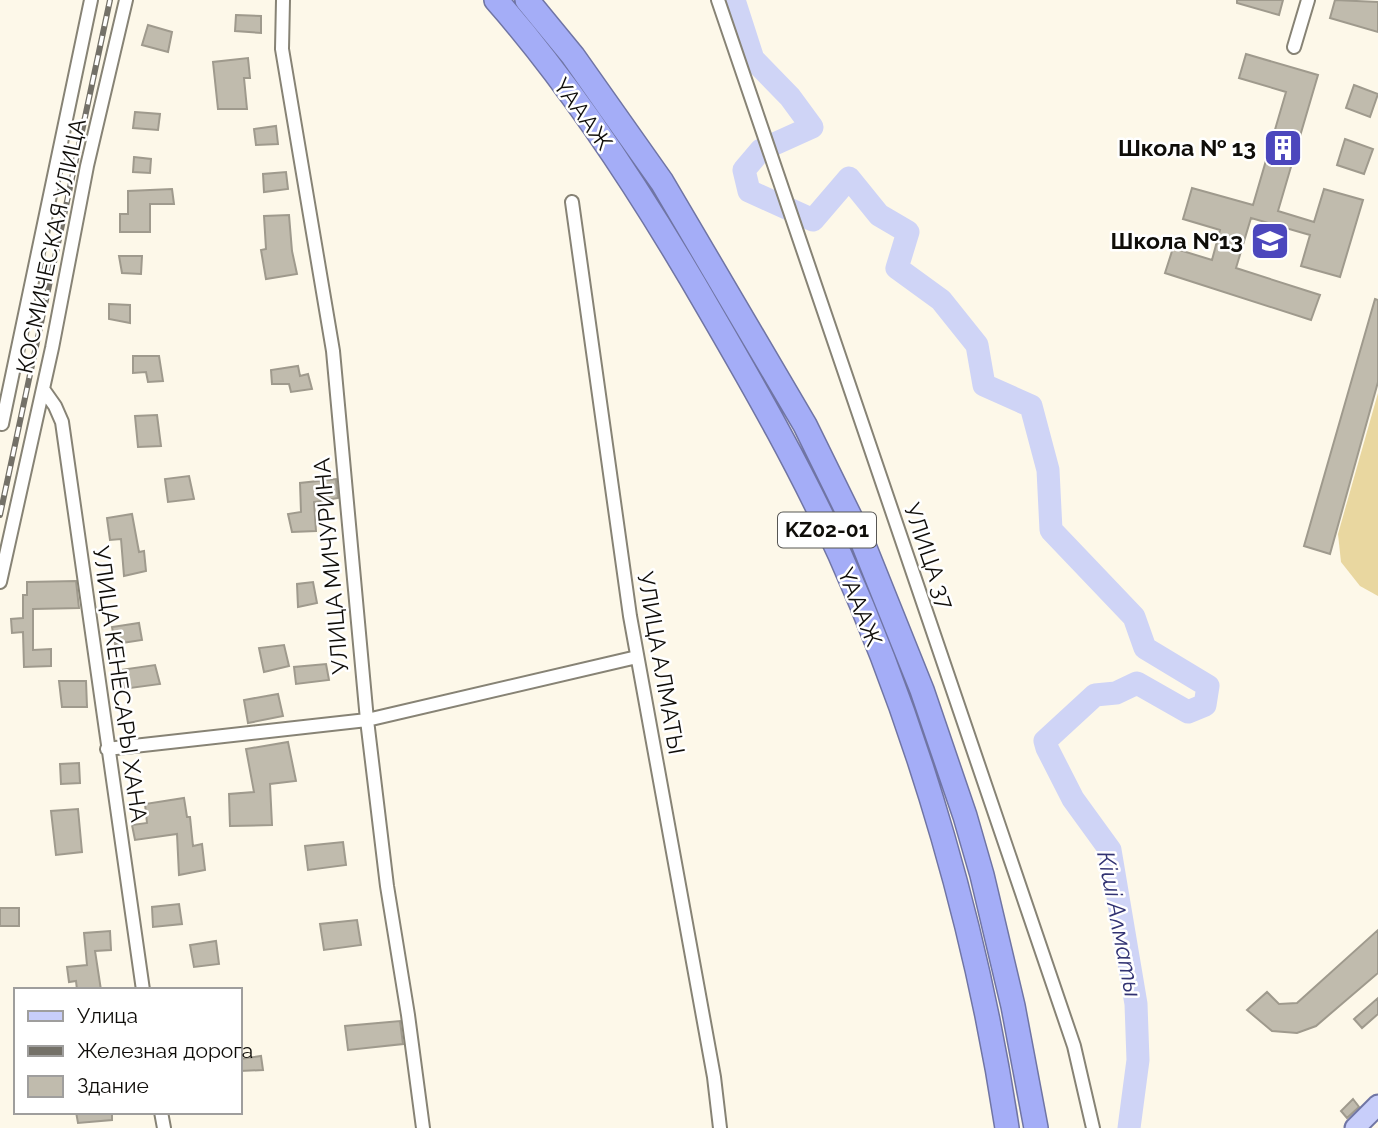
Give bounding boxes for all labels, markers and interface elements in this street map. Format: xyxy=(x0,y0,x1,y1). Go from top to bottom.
street label: ҮАААЖ xyxy=(548,72,619,155)
street label: КОСМИЧЕСКАЯ УЛИЦА xyxy=(10,115,91,376)
building icon: Школа № 13 xyxy=(1262,127,1304,169)
place label: Школа № 13 xyxy=(1118,134,1256,161)
school or university icon: Школа №13 xyxy=(1249,220,1291,262)
place label: Школа №13 xyxy=(1110,227,1243,254)
street label: УЛИЦА МИЧУРИНА xyxy=(308,456,353,675)
street label: УЛИЦА 37 xyxy=(899,499,960,613)
road number: KZ02-01 xyxy=(778,512,876,548)
street label: УЛИЦА КЕНЕСАРЫ ХАНА xyxy=(88,544,153,824)
street label: ҮАААЖ xyxy=(833,564,889,650)
street label: УЛИЦА АЛМАТЫ xyxy=(632,569,691,756)
water label: Кіші Алматы xyxy=(1091,849,1148,999)
legend xyxy=(14,988,242,1114)
text: Улица xyxy=(77,1003,138,1028)
text: Железная дорога xyxy=(77,1038,253,1063)
text: Здание xyxy=(77,1073,149,1098)

